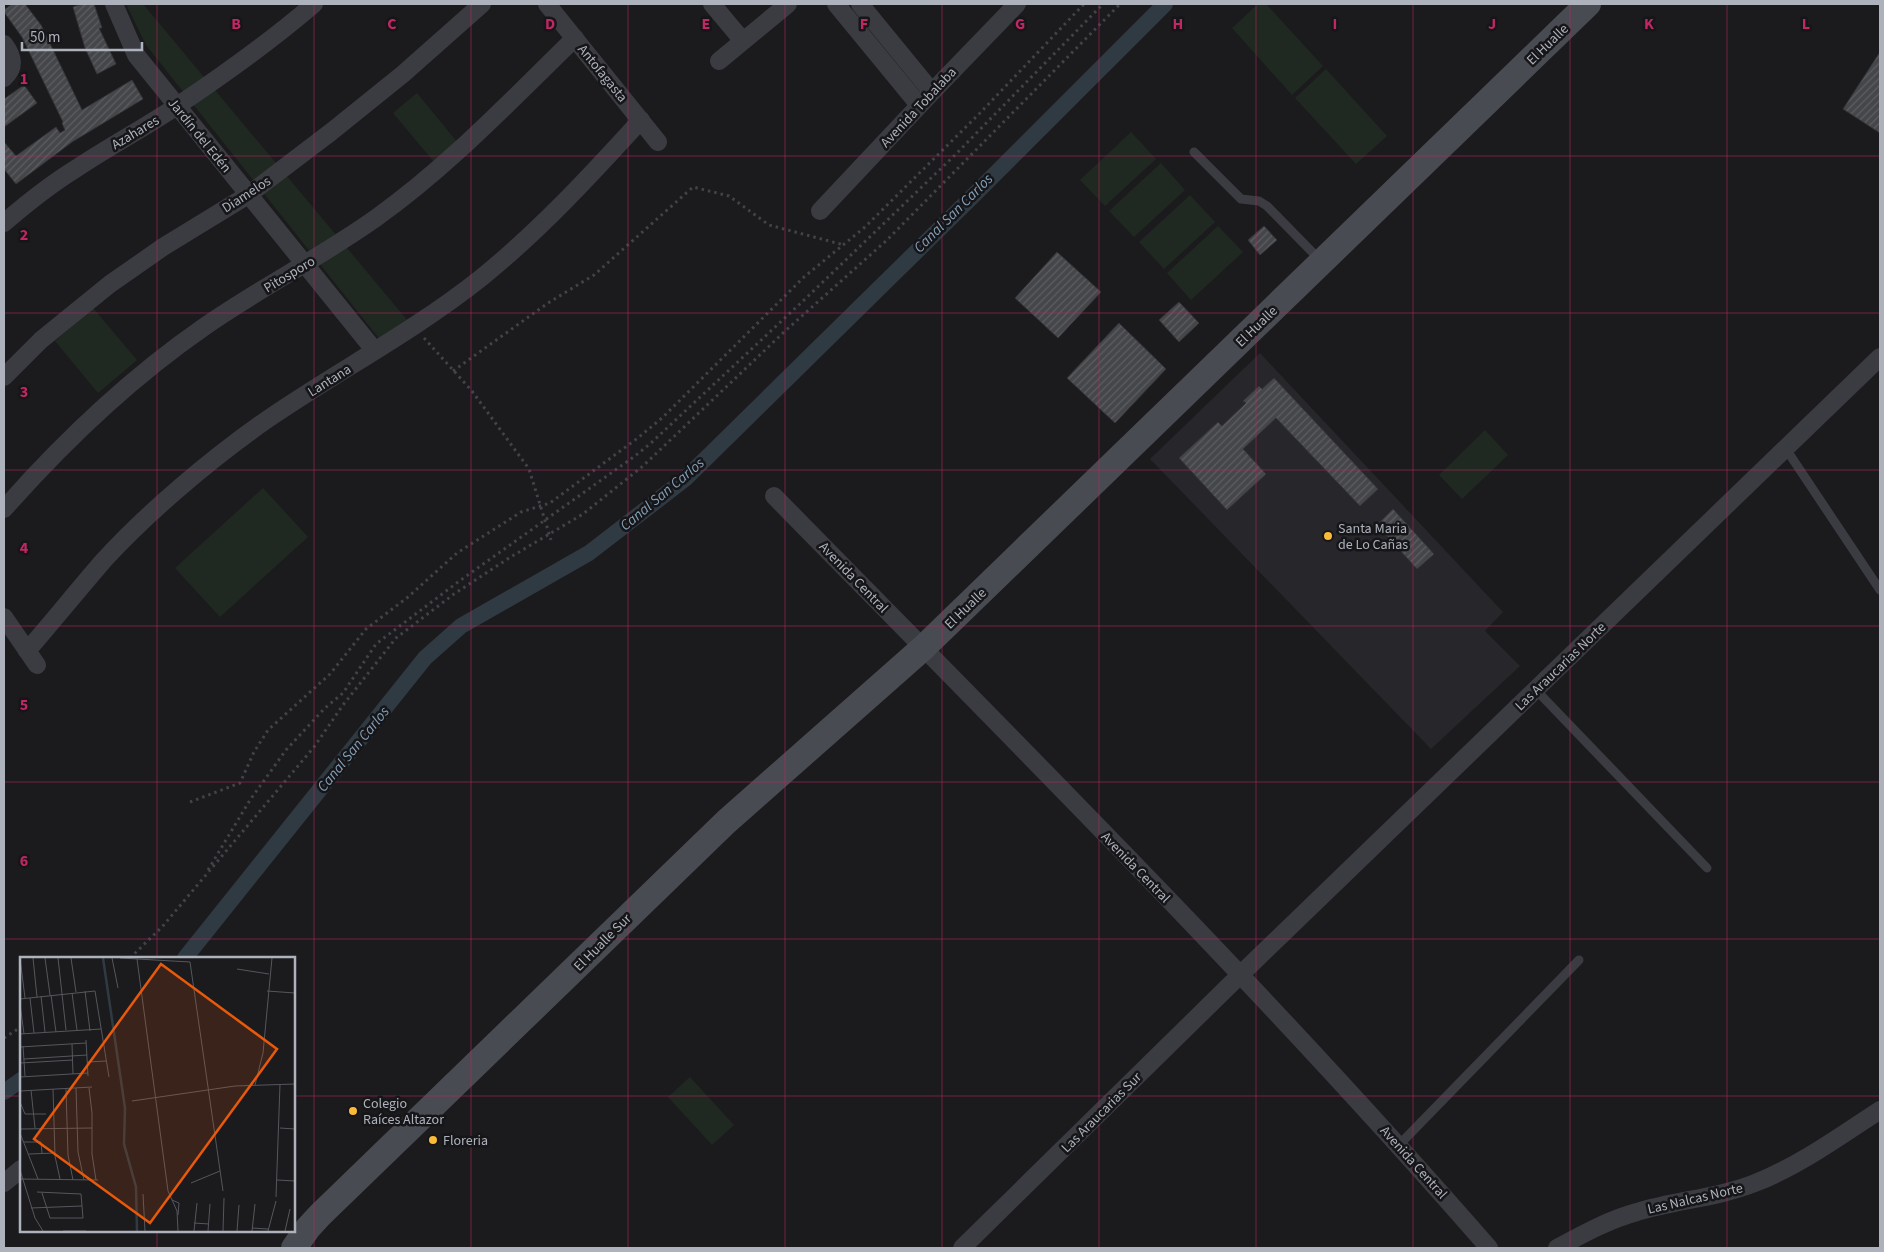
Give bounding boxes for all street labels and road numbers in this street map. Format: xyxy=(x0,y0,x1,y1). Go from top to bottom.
street label: El Hualle xyxy=(1522,20,1573,70)
street label: Antofagasta xyxy=(573,40,632,107)
street label: Avenida Tobalaba xyxy=(876,63,961,152)
street label: Jardín del Edén xyxy=(163,94,236,177)
street label: Azahares xyxy=(108,111,163,155)
street label: Diamelos xyxy=(218,171,275,218)
street label: Pitosporo xyxy=(260,252,319,298)
street label: El Hualle xyxy=(1231,302,1282,352)
street label: Lantana xyxy=(304,360,355,402)
street label: Avenida Central xyxy=(814,538,893,618)
street label: El Hualle xyxy=(940,584,991,634)
street label: Las Araucarias Norte xyxy=(1511,618,1611,715)
street label: Avenida Central xyxy=(1096,828,1175,908)
street label: El Hualle Sur xyxy=(569,909,636,976)
street label: Las Araucarias Sur xyxy=(1057,1068,1147,1157)
street label: Avenida Central xyxy=(1375,1122,1452,1204)
street label: Las Nalcas Norte xyxy=(1646,1178,1745,1220)

